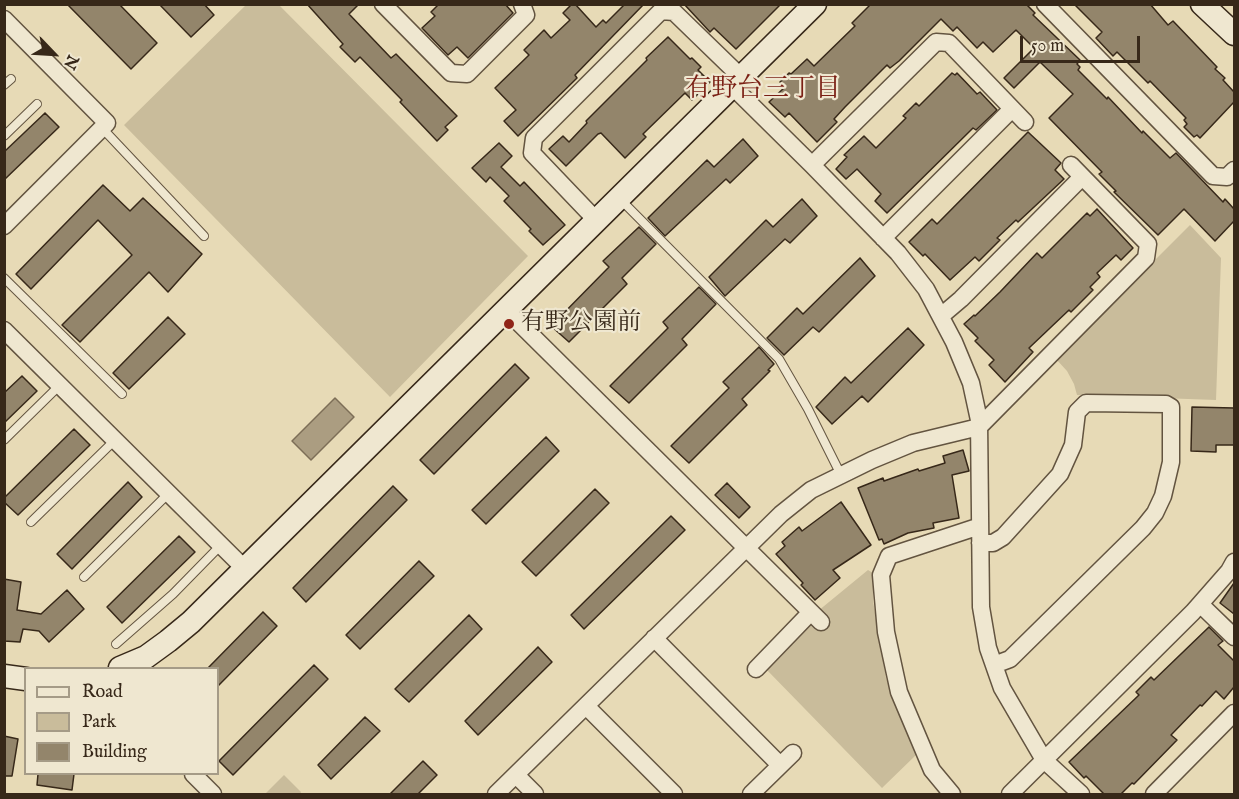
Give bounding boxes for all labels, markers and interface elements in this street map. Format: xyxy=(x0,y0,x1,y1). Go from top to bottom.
north arrow xyxy=(24,24,84,84)
scale bar xyxy=(1023,24,1143,62)
text: 50 m xyxy=(1031,35,1064,58)
text: N xyxy=(58,51,82,72)
district label: 有野台三丁目 xyxy=(685,75,841,107)
place label: 有野公園前 xyxy=(521,310,641,338)
marker: 有野公園前 xyxy=(502,317,516,331)
legend xyxy=(24,667,219,775)
text: Road xyxy=(82,681,123,704)
text: Park xyxy=(82,711,116,734)
text: Building xyxy=(82,741,147,764)

